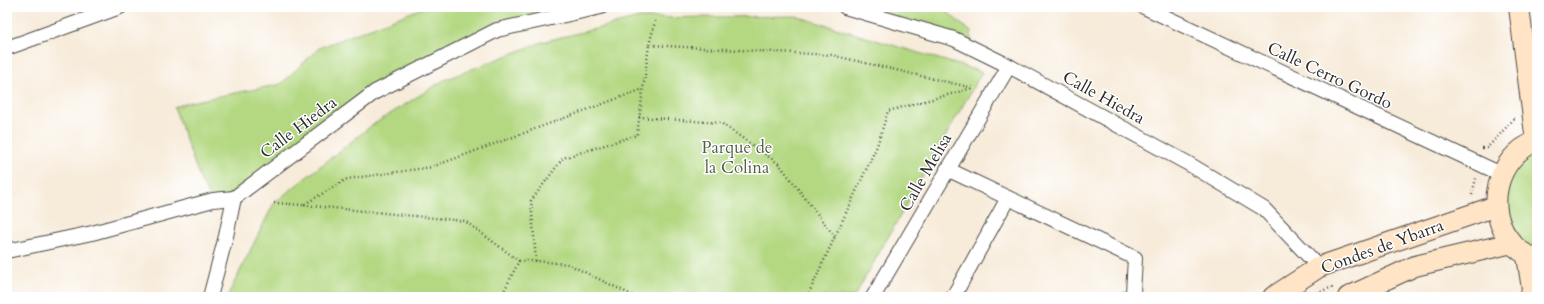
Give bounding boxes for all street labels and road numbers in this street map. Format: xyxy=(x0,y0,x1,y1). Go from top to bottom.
street label: Calle Cerro Gordo xyxy=(1264,36,1396,114)
street label: Calle Hiedra xyxy=(1059,65,1150,130)
street label: Calle Hiedra xyxy=(255,91,342,164)
street label: Calle Melisa xyxy=(894,128,958,216)
street label: Condes de Ybarra xyxy=(1318,213,1447,279)

